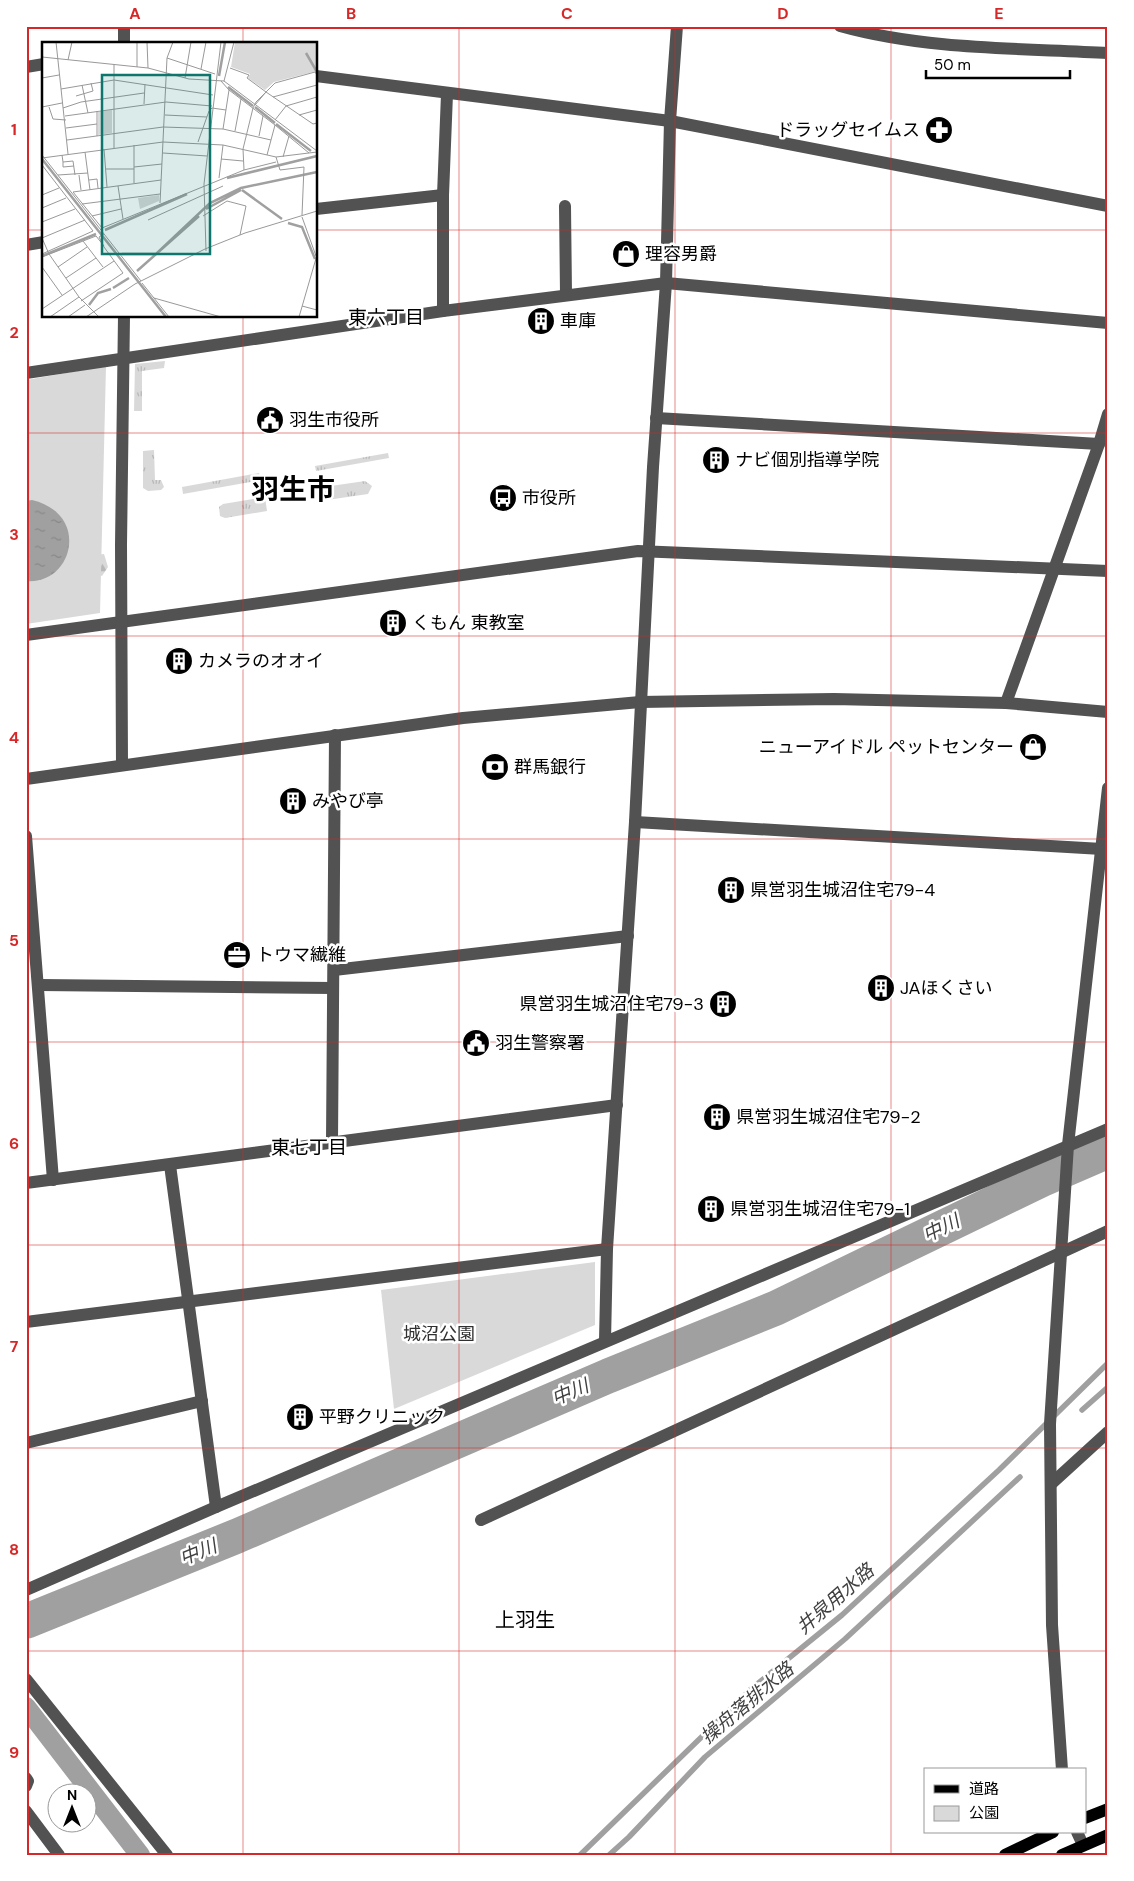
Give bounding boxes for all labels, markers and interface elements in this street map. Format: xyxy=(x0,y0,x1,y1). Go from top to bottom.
text: A xyxy=(129,3,141,24)
text: B xyxy=(346,3,356,24)
text: C xyxy=(561,3,573,24)
text: D xyxy=(777,3,789,24)
text: E xyxy=(994,3,1004,24)
inset map xyxy=(42,42,318,318)
scale bar xyxy=(926,48,1070,80)
text: 50 m xyxy=(934,55,971,75)
pharmacy icon: ドラッグセイムス xyxy=(924,115,954,145)
place label: ドラッグセイムス xyxy=(776,118,920,142)
text: 1 xyxy=(11,119,17,140)
shop icon: 理容男爵 xyxy=(611,239,641,269)
place label: 理容男爵 xyxy=(645,242,717,266)
district label: 東六丁目 xyxy=(348,305,424,330)
building icon: 車庫 xyxy=(526,306,556,336)
place label: 車庫 xyxy=(560,309,596,333)
text: 2 xyxy=(9,322,19,343)
public building icon: 羽生市役所 xyxy=(255,405,285,435)
place label: 羽生市役所 xyxy=(289,408,379,432)
building icon: ナビ個別指導学院 xyxy=(701,445,731,475)
place label: ナビ個別指導学院 xyxy=(735,448,879,472)
district label: 羽生市 xyxy=(251,471,335,508)
bus stop icon: 市役所 xyxy=(488,483,518,513)
place label: 市役所 xyxy=(522,486,576,510)
text: 3 xyxy=(9,524,19,545)
building icon: くもん 東教室 xyxy=(378,608,408,638)
place label: くもん 東教室 xyxy=(412,611,525,635)
building icon: カメラのオオイ xyxy=(164,646,194,676)
place label: カメラのオオイ xyxy=(198,649,324,673)
text: 4 xyxy=(9,727,19,748)
shop icon: ニューアイドル ペットセンター xyxy=(1018,732,1048,762)
place label: ニューアイドル ペットセンター xyxy=(759,735,1014,759)
bank icon: 群馬銀行 xyxy=(480,752,510,782)
place label: 群馬銀行 xyxy=(514,755,586,779)
building icon: みやび亭 xyxy=(278,786,308,816)
place label: みやび亭 xyxy=(312,789,384,813)
building icon: 県営羽生城沼住宅79-4 xyxy=(716,875,746,905)
place label: 県営羽生城沼住宅79-4 xyxy=(750,878,935,902)
text: 5 xyxy=(9,930,19,951)
office icon: トウマ繊維 xyxy=(222,940,252,970)
place label: トウマ繊維 xyxy=(256,943,346,967)
building icon: JAほくさい xyxy=(866,973,896,1003)
place label: JAほくさい xyxy=(900,976,992,1000)
building icon: 県営羽生城沼住宅79-3 xyxy=(708,989,738,1019)
place label: 県営羽生城沼住宅79-3 xyxy=(519,992,704,1016)
public building icon: 羽生警察署 xyxy=(461,1028,491,1058)
place label: 羽生警察署 xyxy=(495,1031,585,1055)
building icon: 県営羽生城沼住宅79-2 xyxy=(702,1102,732,1132)
place label: 県営羽生城沼住宅79-2 xyxy=(736,1105,921,1129)
text: 6 xyxy=(9,1133,19,1154)
district label: 東七丁目 xyxy=(271,1135,347,1160)
building icon: 県営羽生城沼住宅79-1 xyxy=(696,1194,726,1224)
place label: 県営羽生城沼住宅79-1 xyxy=(730,1197,910,1221)
water label: 中川 xyxy=(918,1208,965,1248)
park label: 城沼公園 xyxy=(403,1322,475,1346)
text: 7 xyxy=(10,1336,19,1357)
water label: 中川 xyxy=(548,1372,594,1411)
building icon: 平野クリニック xyxy=(285,1402,315,1432)
place label: 平野クリニック xyxy=(319,1405,445,1429)
water label: 中川 xyxy=(176,1533,222,1571)
text: 8 xyxy=(9,1539,19,1560)
water label: 井泉用水路 xyxy=(791,1557,881,1640)
district label: 上羽生 xyxy=(495,1607,555,1633)
water label: 操舟落排水路 xyxy=(695,1656,800,1749)
text: 9 xyxy=(9,1742,19,1763)
legend xyxy=(924,1768,1086,1834)
text: 道路 xyxy=(969,1779,999,1799)
north arrow xyxy=(48,1784,98,1834)
text: N xyxy=(67,1786,77,1804)
text: 公園 xyxy=(969,1803,999,1823)

